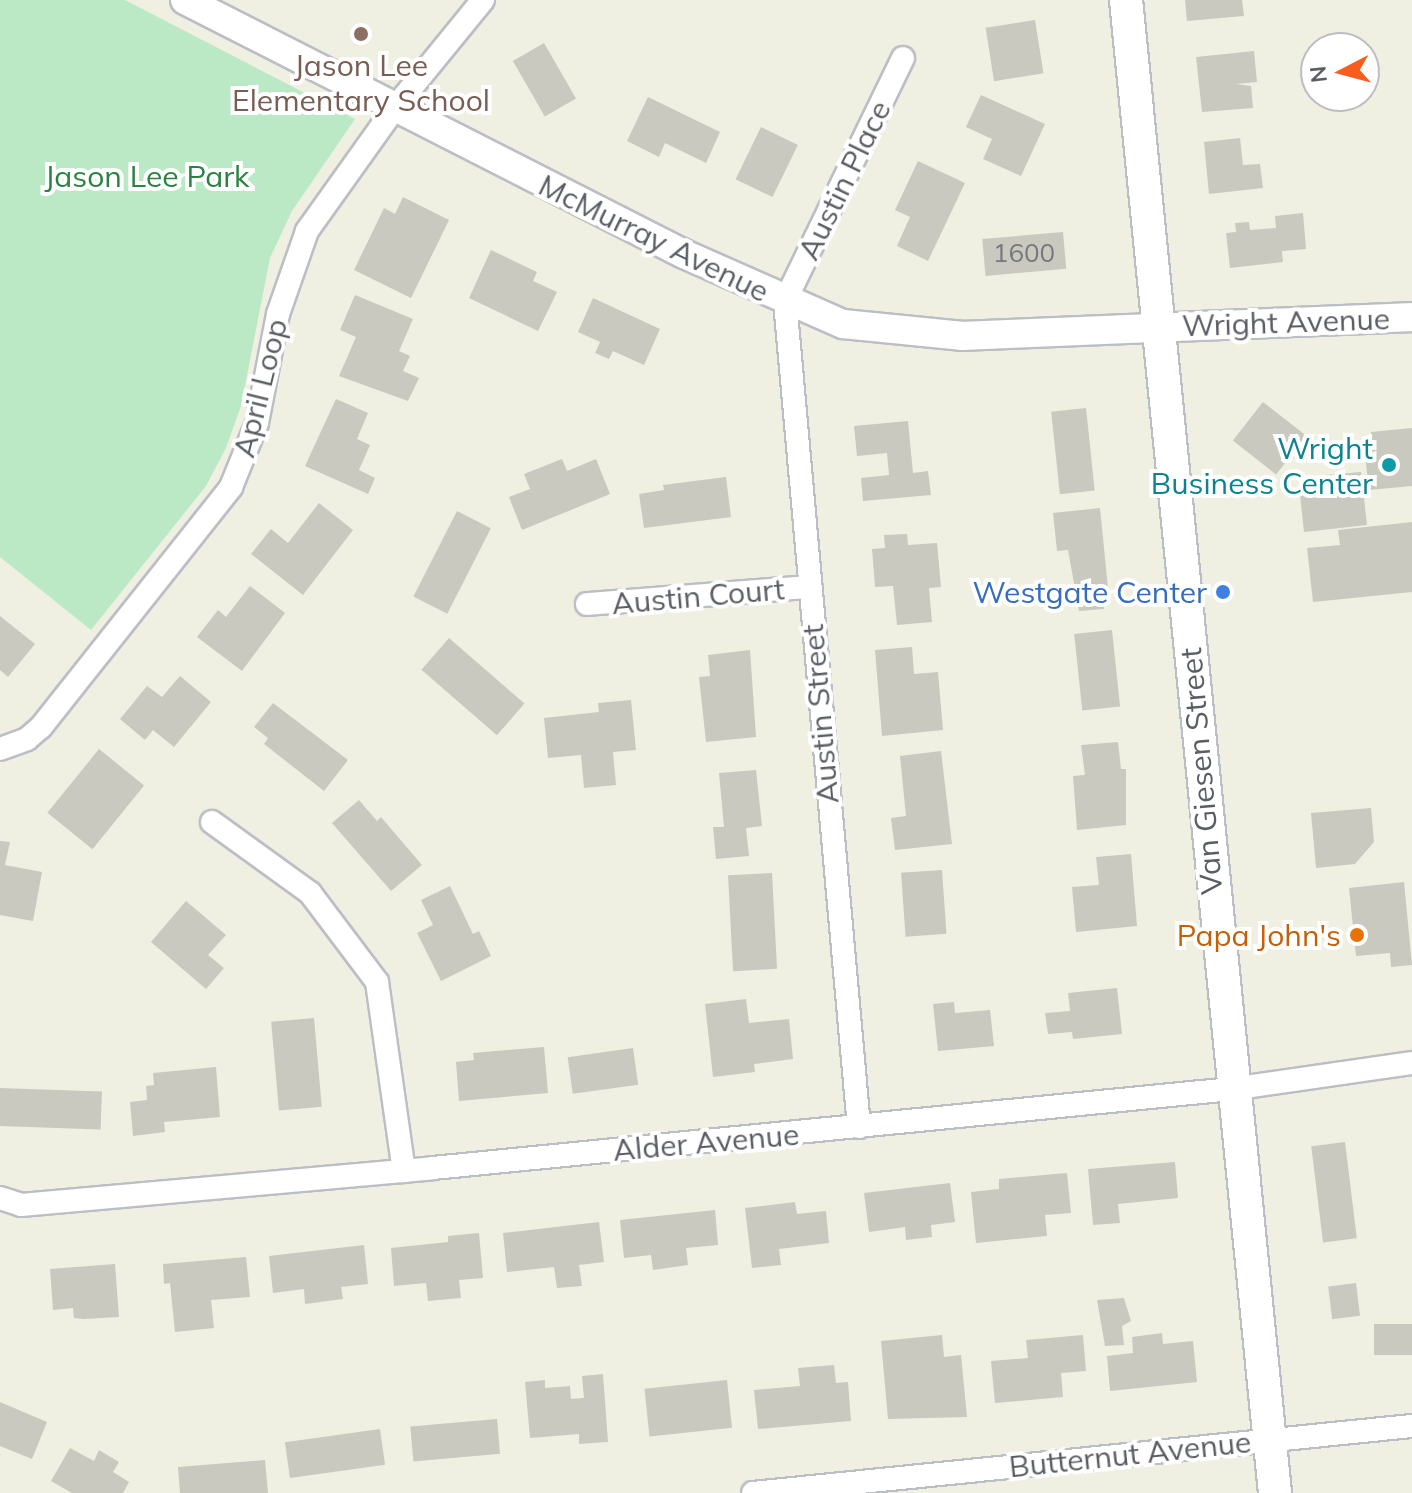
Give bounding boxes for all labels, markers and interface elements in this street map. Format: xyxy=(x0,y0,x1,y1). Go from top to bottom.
marker: Jason Lee Elementary School xyxy=(352,25,370,43)
north arrow xyxy=(1300,32,1380,112)
place label: Jason Lee Elementary School xyxy=(232,47,490,118)
text: N xyxy=(1303,65,1333,84)
street label: Austin Place xyxy=(790,95,898,265)
park label: Jason Lee Park xyxy=(44,158,250,194)
street label: McMurray Avenue xyxy=(533,167,775,309)
house number: 1600 xyxy=(993,237,1055,269)
street label: Wright Avenue xyxy=(1181,300,1391,344)
street label: April Loop xyxy=(225,315,295,461)
place label: Wright Business Center xyxy=(1151,430,1373,500)
marker: Wright Business Center xyxy=(1380,456,1398,474)
street label: Austin Court xyxy=(610,571,786,621)
place label: Westgate Center xyxy=(972,574,1207,610)
marker: Westgate Center xyxy=(1214,583,1232,601)
street label: Austin Street xyxy=(794,623,846,805)
street label: Van Giesen Street xyxy=(1172,646,1230,896)
place label: Papa John's xyxy=(1177,917,1341,953)
marker: Papa John's xyxy=(1348,926,1366,944)
street label: Alder Avenue xyxy=(611,1116,801,1168)
street label: Butternut Avenue xyxy=(1007,1423,1253,1485)

